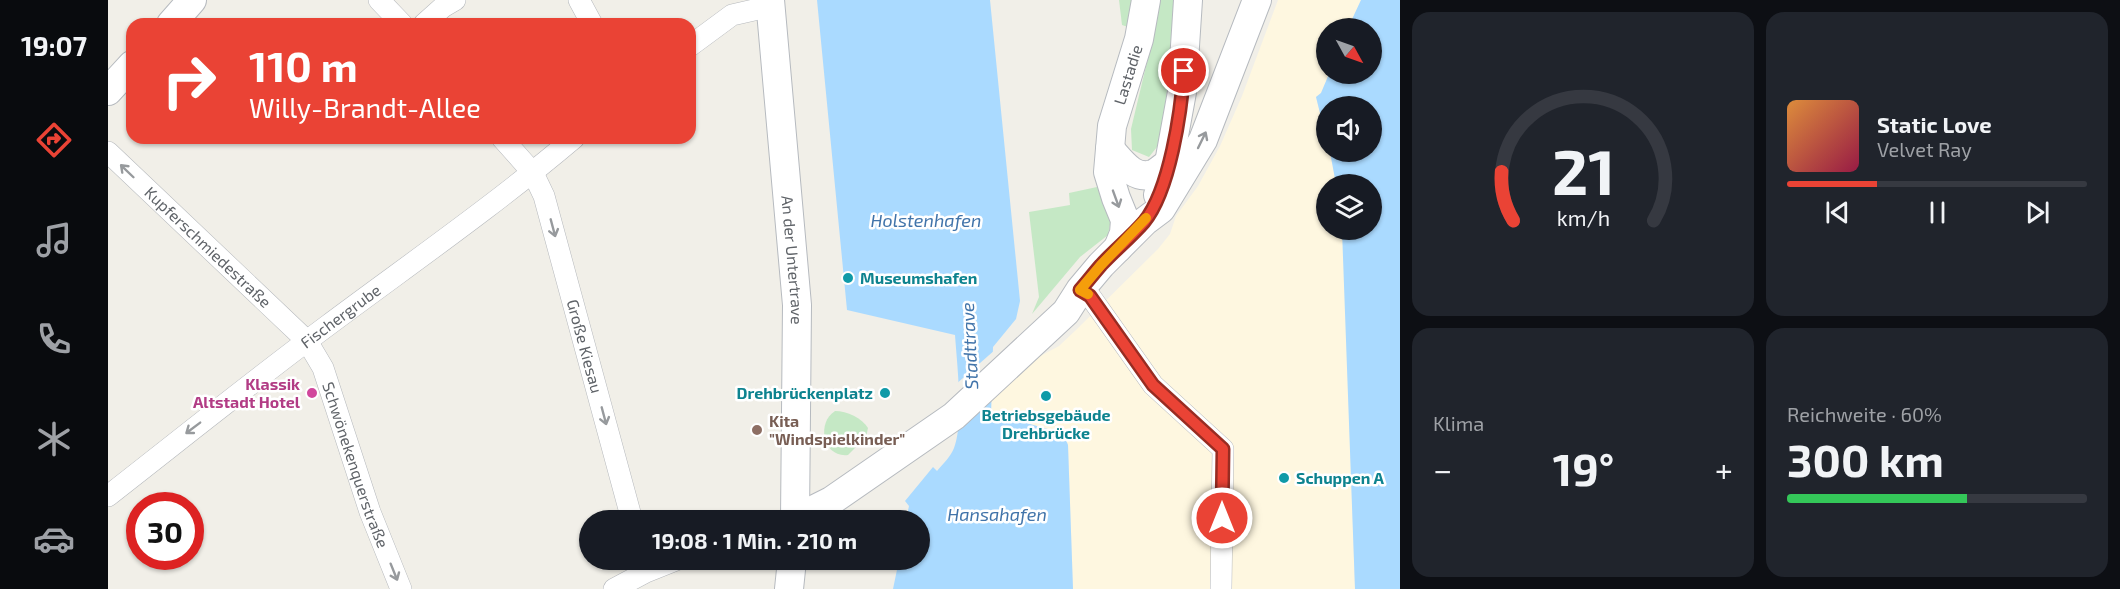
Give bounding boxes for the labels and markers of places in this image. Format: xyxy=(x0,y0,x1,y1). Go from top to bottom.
pin xyxy=(1158,45,1209,96)
place label: Museumshafen xyxy=(860,268,977,287)
marker: Museumshafen xyxy=(841,271,855,285)
place label: Klassik Altstadt Hotel xyxy=(193,374,301,411)
place label: Drehbrückenplatz xyxy=(737,383,873,402)
marker: Klassik Altstadt Hotel xyxy=(305,386,319,400)
marker: Drehbrückenplatz xyxy=(878,386,892,400)
marker: Betriebsgebäude Drehbrücke xyxy=(1039,389,1053,403)
place label: Betriebsgebäude Drehbrücke xyxy=(981,405,1111,442)
place label: Kita "Windspielkinder" xyxy=(769,411,905,448)
marker: Kita "Windspielkinder" xyxy=(750,423,764,437)
place label: Schuppen A xyxy=(1296,468,1385,487)
marker: Schuppen A xyxy=(1277,471,1291,485)

